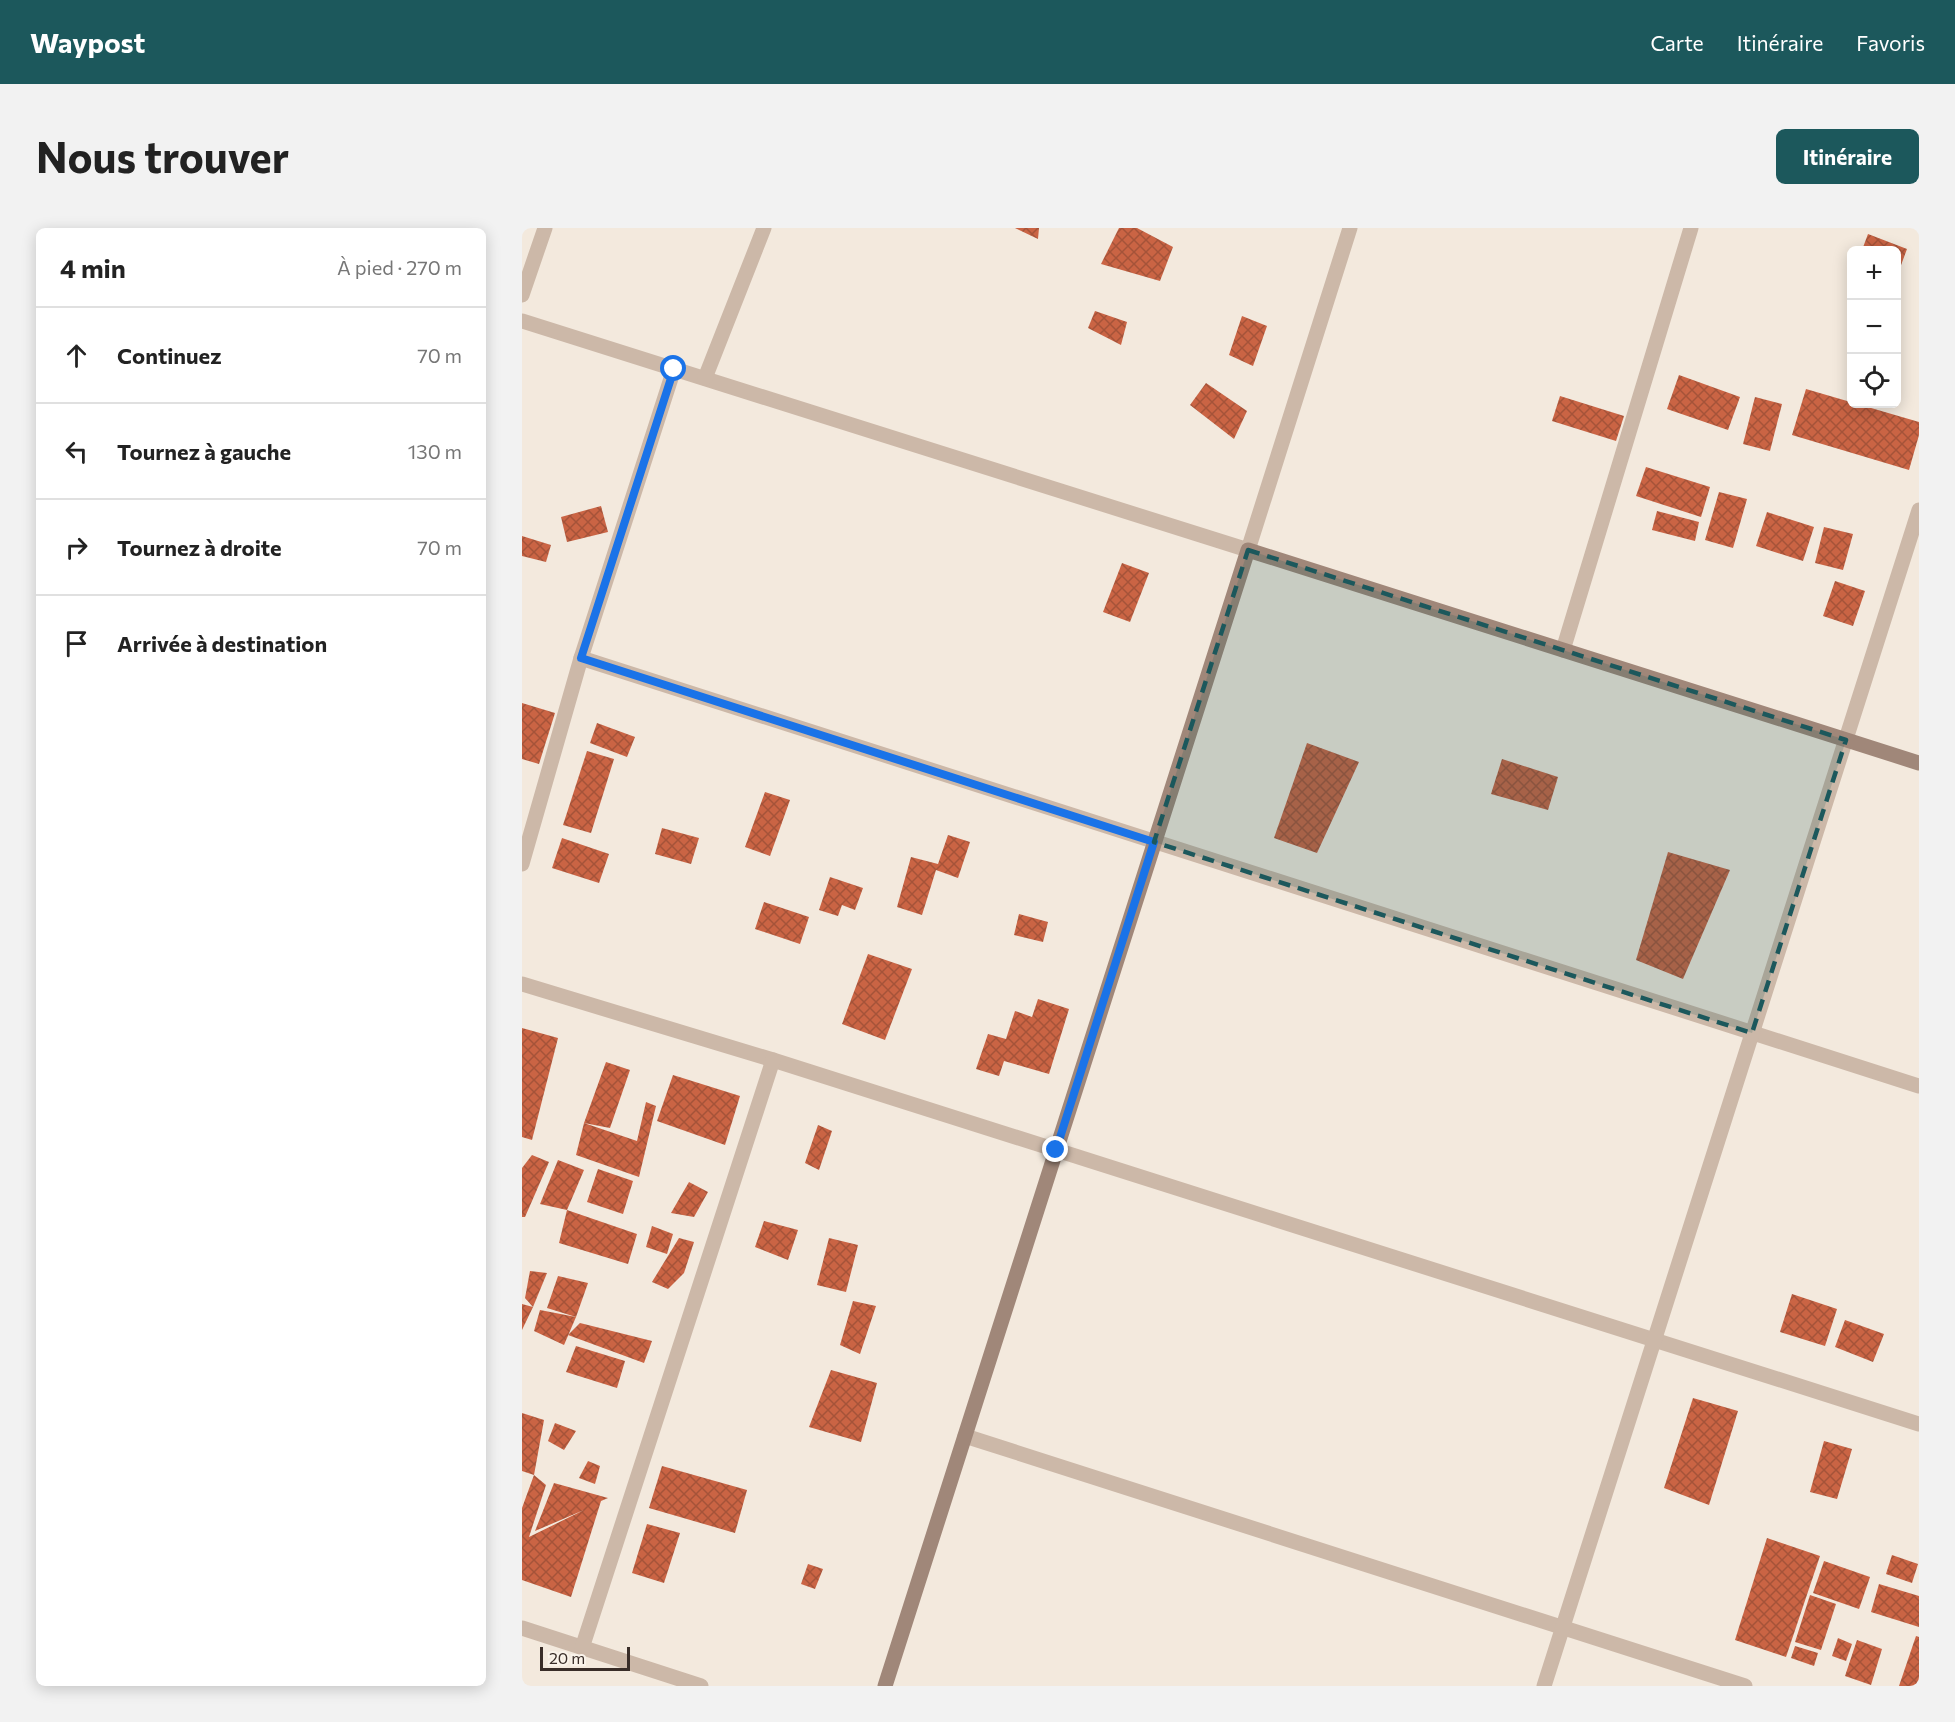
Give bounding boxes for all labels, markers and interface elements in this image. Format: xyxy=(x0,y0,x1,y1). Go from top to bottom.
text: Waypost xyxy=(30,25,145,59)
text: Carte xyxy=(1650,30,1704,55)
text: Itinéraire xyxy=(1737,30,1823,55)
text: Favoris xyxy=(1856,30,1925,55)
button: Itinéraire xyxy=(1776,129,1919,184)
text: Nous trouver xyxy=(36,130,289,182)
map controls xyxy=(1847,246,1901,408)
button: + xyxy=(1847,246,1901,300)
text: 4 min xyxy=(60,252,126,283)
text: À pied · 270 m xyxy=(337,255,462,279)
button: − xyxy=(1847,300,1901,354)
icon: ahead xyxy=(60,339,93,372)
text: Continuez xyxy=(117,342,222,369)
text: 70 m xyxy=(417,343,462,367)
button: locate xyxy=(1847,354,1901,408)
route start xyxy=(660,355,686,381)
icon: left xyxy=(60,435,93,468)
text: Tournez à gauche xyxy=(117,438,291,465)
text: 130 m xyxy=(408,439,462,463)
icon: right xyxy=(60,531,93,564)
text: Tournez à droite xyxy=(117,534,282,561)
text: 70 m xyxy=(417,535,462,559)
icon: arrive xyxy=(60,627,93,660)
text: Arrivée à destination xyxy=(117,630,327,657)
route end xyxy=(1042,1136,1068,1162)
scale bar xyxy=(540,1644,630,1672)
text: 20 m xyxy=(549,1648,585,1667)

